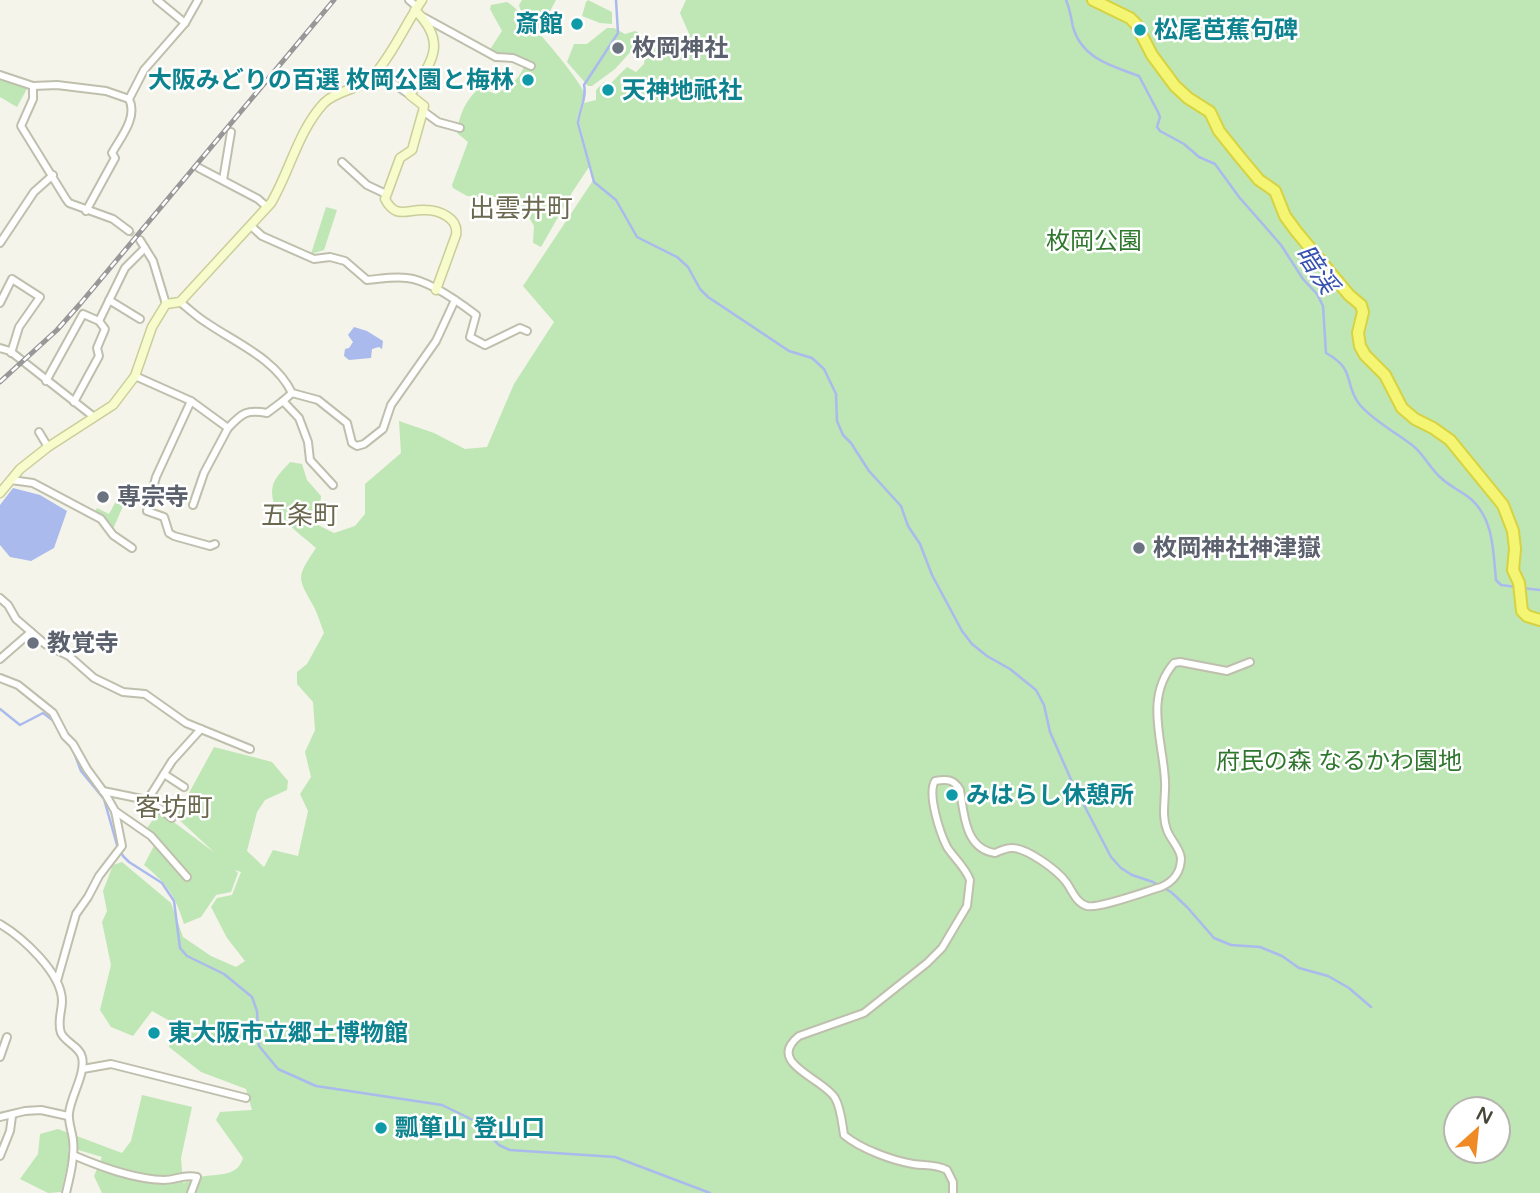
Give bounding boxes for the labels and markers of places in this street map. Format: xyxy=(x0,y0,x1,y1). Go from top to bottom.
place label: 斎館 xyxy=(515,10,563,39)
marker: 斎館 xyxy=(569,16,585,32)
place label: 松尾芭蕉句碑 xyxy=(1154,16,1298,45)
marker: 松尾芭蕉句碑 xyxy=(1132,22,1148,38)
place label: 枚岡神社 xyxy=(632,34,728,63)
marker: 枚岡神社 xyxy=(610,40,626,56)
place label: 大阪みどりの百選 枚岡公園と梅林 xyxy=(148,66,514,95)
marker: 大阪みどりの百選 枚岡公園と梅林 xyxy=(520,72,536,88)
place label: 天神地祇社 xyxy=(622,76,742,105)
marker: 天神地祇社 xyxy=(600,82,616,98)
place label: 専宗寺 xyxy=(117,483,189,512)
marker: 専宗寺 xyxy=(95,489,111,505)
place label: 枚岡神社神津嶽 xyxy=(1153,534,1321,563)
marker: 枚岡神社神津嶽 xyxy=(1131,540,1147,556)
place label: 教覚寺 xyxy=(47,629,119,658)
marker: 教覚寺 xyxy=(25,635,41,651)
place label: みはらし休憩所 xyxy=(966,781,1134,810)
marker: みはらし休憩所 xyxy=(944,787,960,803)
place label: 東大阪市立郷土博物館 xyxy=(168,1019,408,1048)
marker: 東大阪市立郷土博物館 xyxy=(146,1025,162,1041)
place label: 瓢箪山 登山口 xyxy=(395,1114,545,1143)
marker: 瓢箪山 登山口 xyxy=(373,1120,389,1136)

